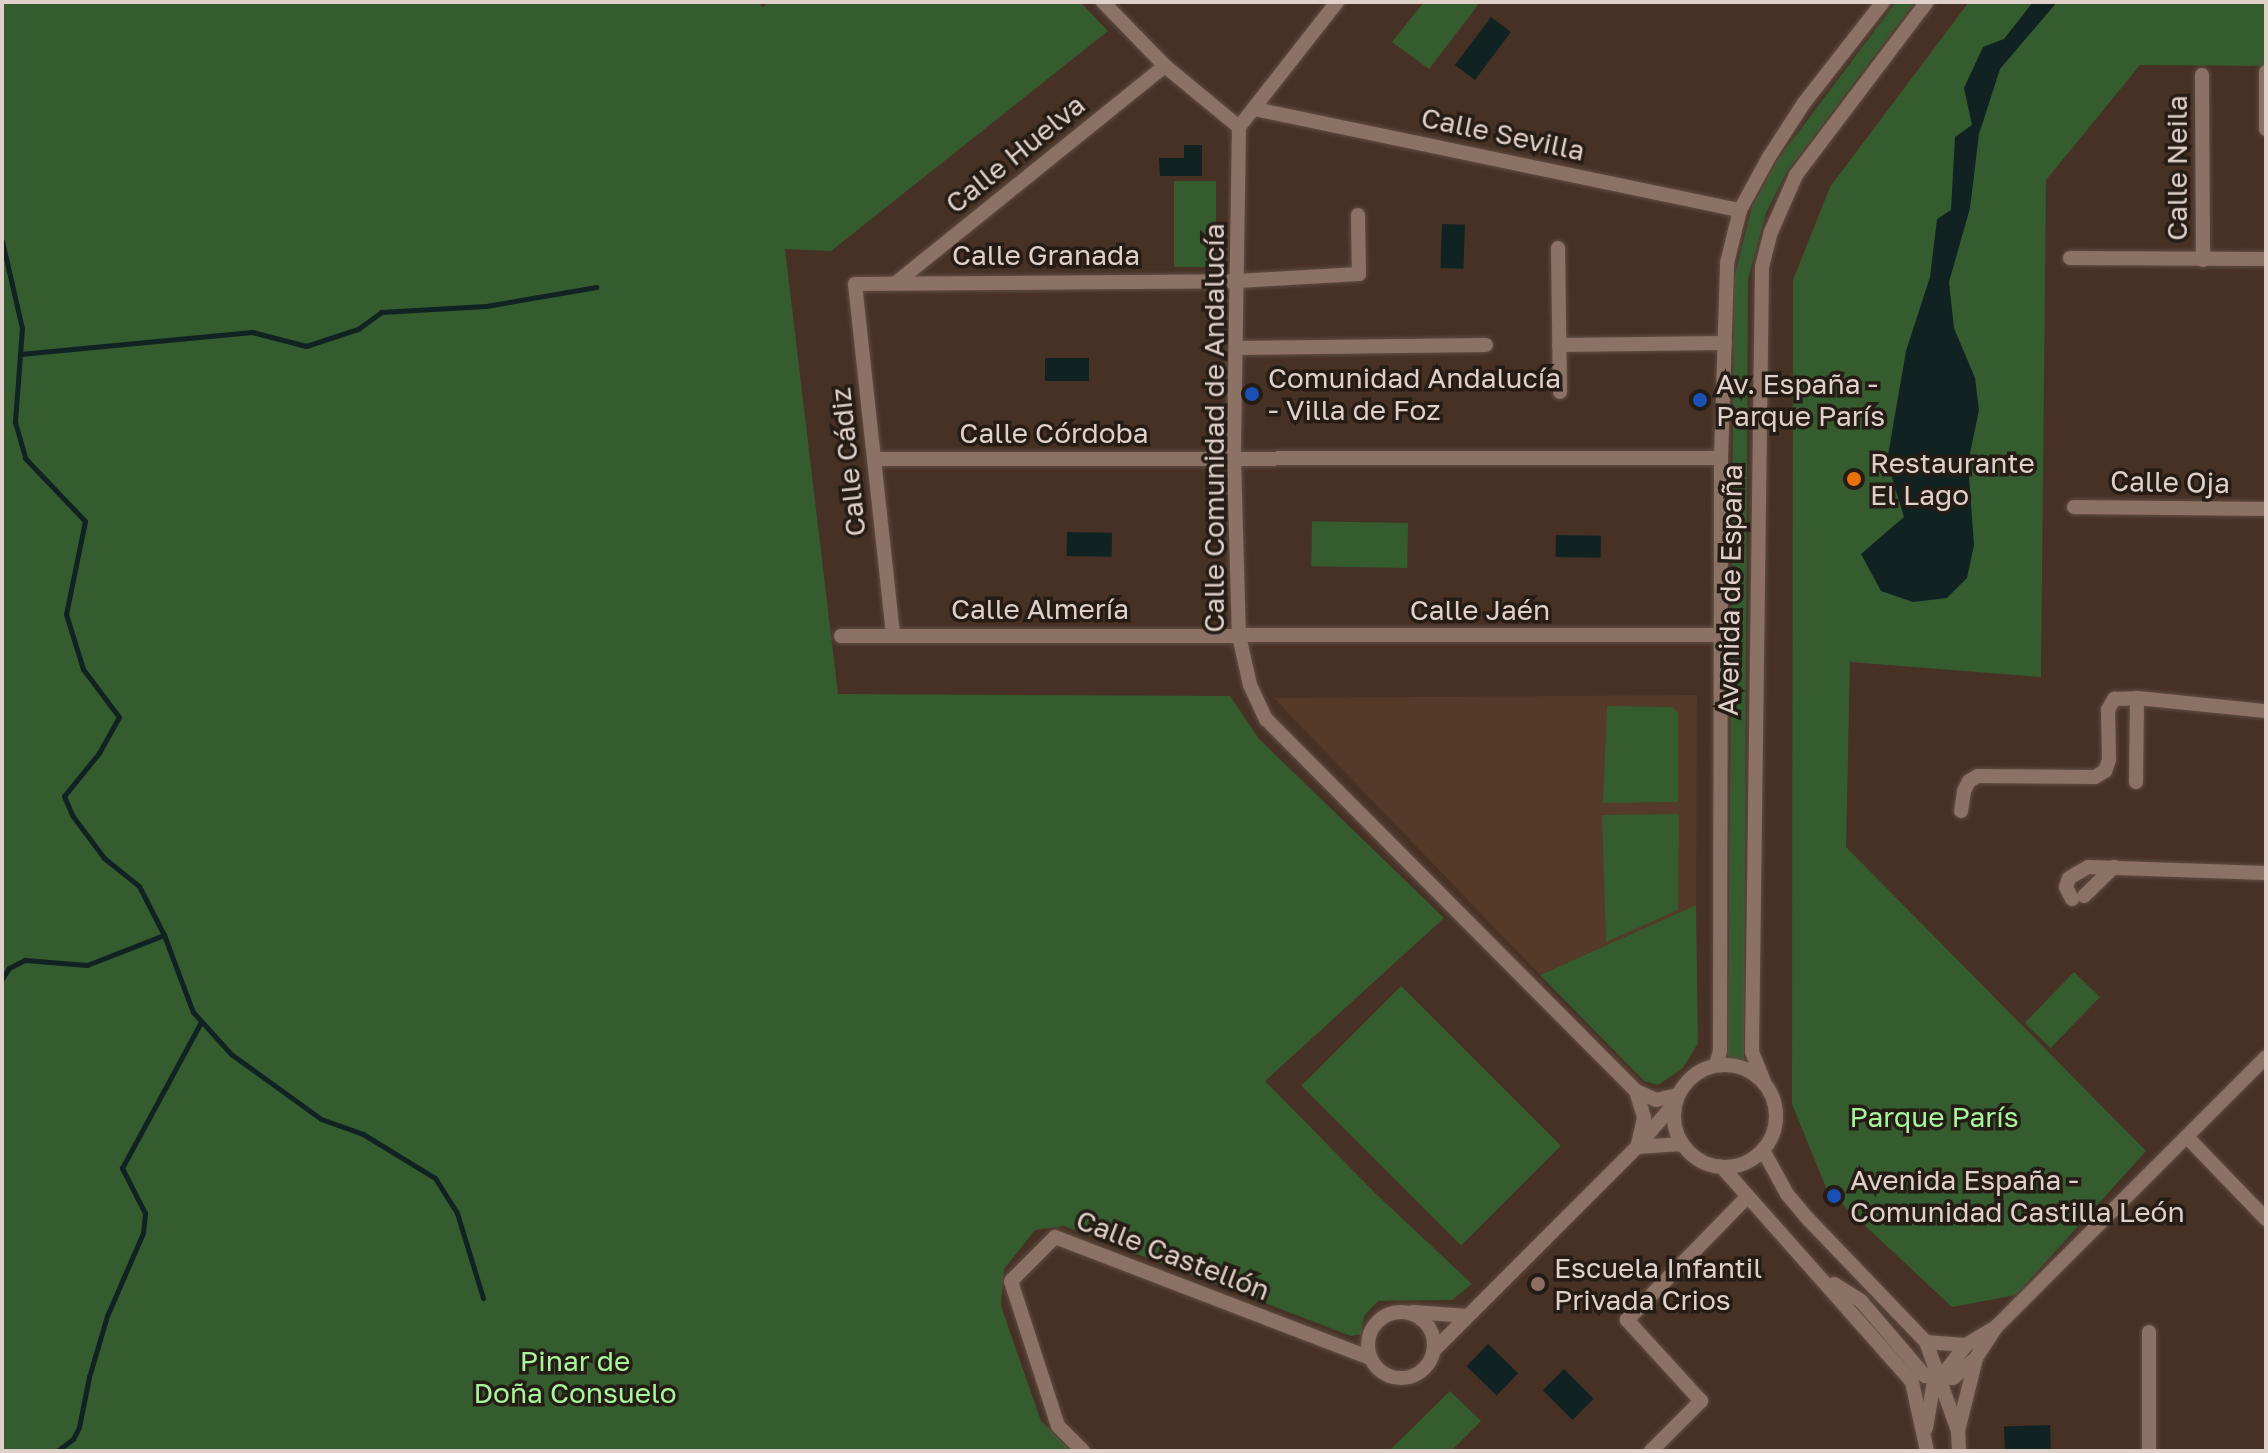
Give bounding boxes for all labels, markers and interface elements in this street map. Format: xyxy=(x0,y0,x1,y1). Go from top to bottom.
street label: Calle Huelva xyxy=(939,88,1091,220)
street label: Calle Neila xyxy=(2160,95,2194,241)
street label: Calle Sevilla xyxy=(1418,100,1588,168)
street label: Calle Comunidad de Andalucía xyxy=(1197,223,1231,633)
street label: Calle Granada xyxy=(952,238,1140,272)
place label: Comunidad Andalucía - Villa de Foz xyxy=(1268,361,1561,427)
place label: Av. España - Parque París xyxy=(1716,367,1885,433)
marker: Comunidad Andalucía - Villa de Foz xyxy=(1243,385,1261,403)
street label: Calle Cádiz xyxy=(823,386,873,538)
marker: Av. España - Parque París xyxy=(1691,391,1709,409)
street label: Calle Córdoba xyxy=(959,416,1149,450)
place label: Restaurante El Lago xyxy=(1870,446,2035,512)
street label: Avenida de España xyxy=(1711,464,1749,716)
street label: Calle Oja xyxy=(2110,464,2230,500)
marker: Restaurante El Lago xyxy=(1845,470,1863,488)
street label: Calle Almería xyxy=(951,592,1129,626)
street label: Calle Jaén xyxy=(1410,593,1550,627)
park label: Parque París xyxy=(1849,1100,2019,1134)
place label: Avenida España - Comunidad Castilla León xyxy=(1850,1163,2185,1229)
marker: Avenida España - Comunidad Castilla León xyxy=(1825,1187,1843,1205)
street label: Calle Castellón xyxy=(1072,1203,1274,1307)
place label: Escuela Infantil Privada Crios xyxy=(1554,1251,1762,1317)
marker: Escuela Infantil Privada Crios xyxy=(1529,1275,1547,1293)
park label: Pinar de Doña Consuelo xyxy=(474,1344,676,1410)

